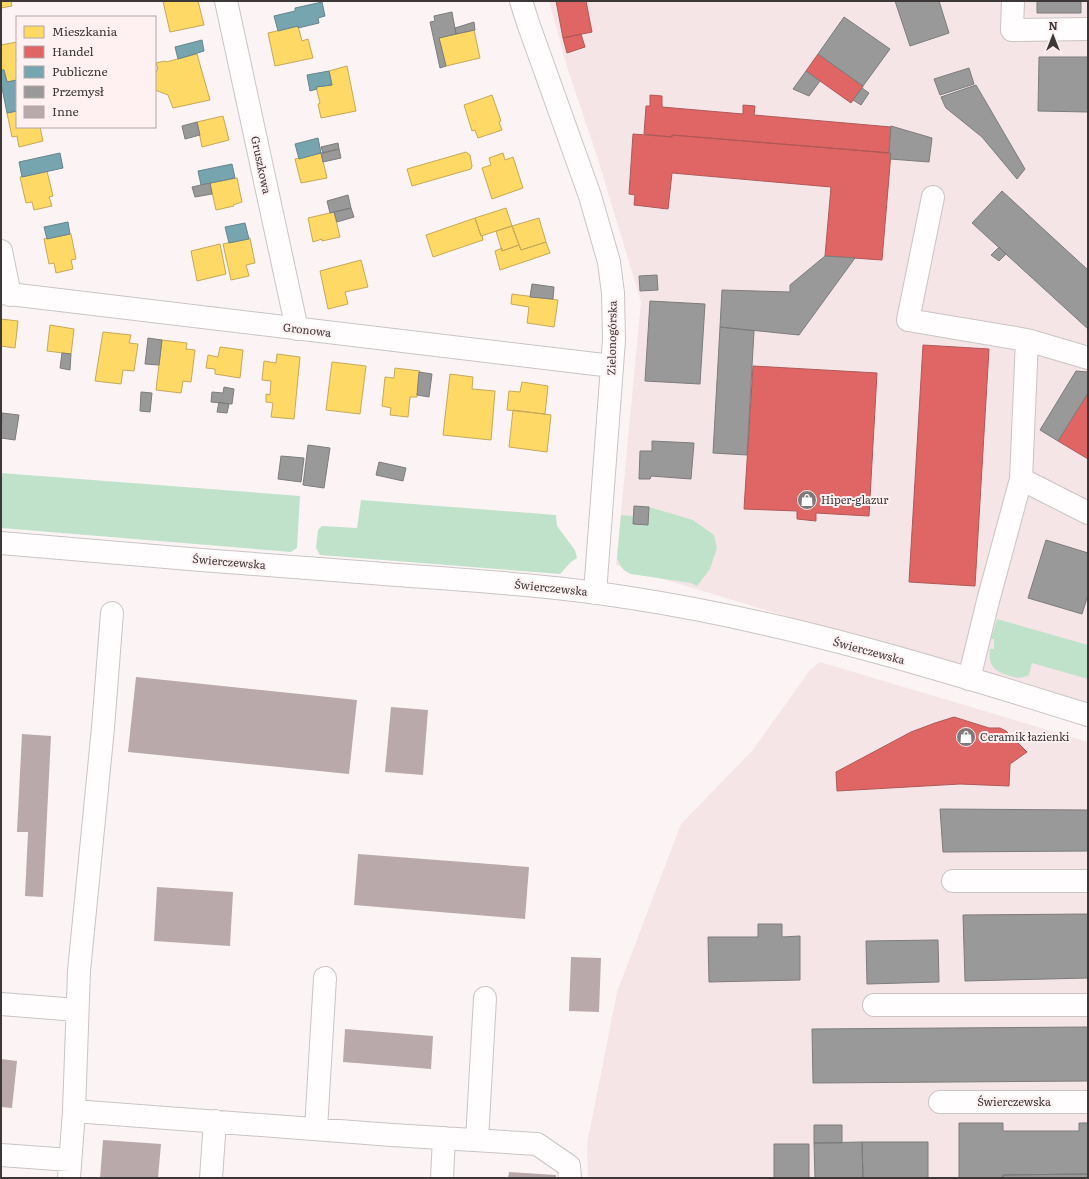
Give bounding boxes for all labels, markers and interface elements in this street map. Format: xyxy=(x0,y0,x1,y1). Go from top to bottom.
legend xyxy=(16,16,156,128)
north arrow xyxy=(1033,16,1073,56)
text: N xyxy=(1048,17,1058,33)
text: Mieszkania xyxy=(52,22,118,40)
text: Handel xyxy=(52,42,94,60)
text: Publiczne xyxy=(52,62,108,80)
text: Przemysł xyxy=(52,82,104,100)
text: Inne xyxy=(52,102,79,120)
street label: Gruszkowa xyxy=(248,134,276,195)
street label: Zielonogórska xyxy=(602,300,620,376)
street label: Gronowa xyxy=(282,318,332,340)
shop icon: Hiper-glazur xyxy=(796,489,818,511)
place label: Hiper-glazur xyxy=(821,491,889,507)
street label: Świerczewska xyxy=(192,550,267,572)
street label: Świerczewska xyxy=(514,575,589,599)
street label: Świerczewska xyxy=(832,633,907,667)
shop icon: Ceramik łazienki xyxy=(955,726,977,748)
place label: Ceramik łazienki xyxy=(980,728,1070,744)
street label: Świerczewska xyxy=(977,1093,1051,1109)

